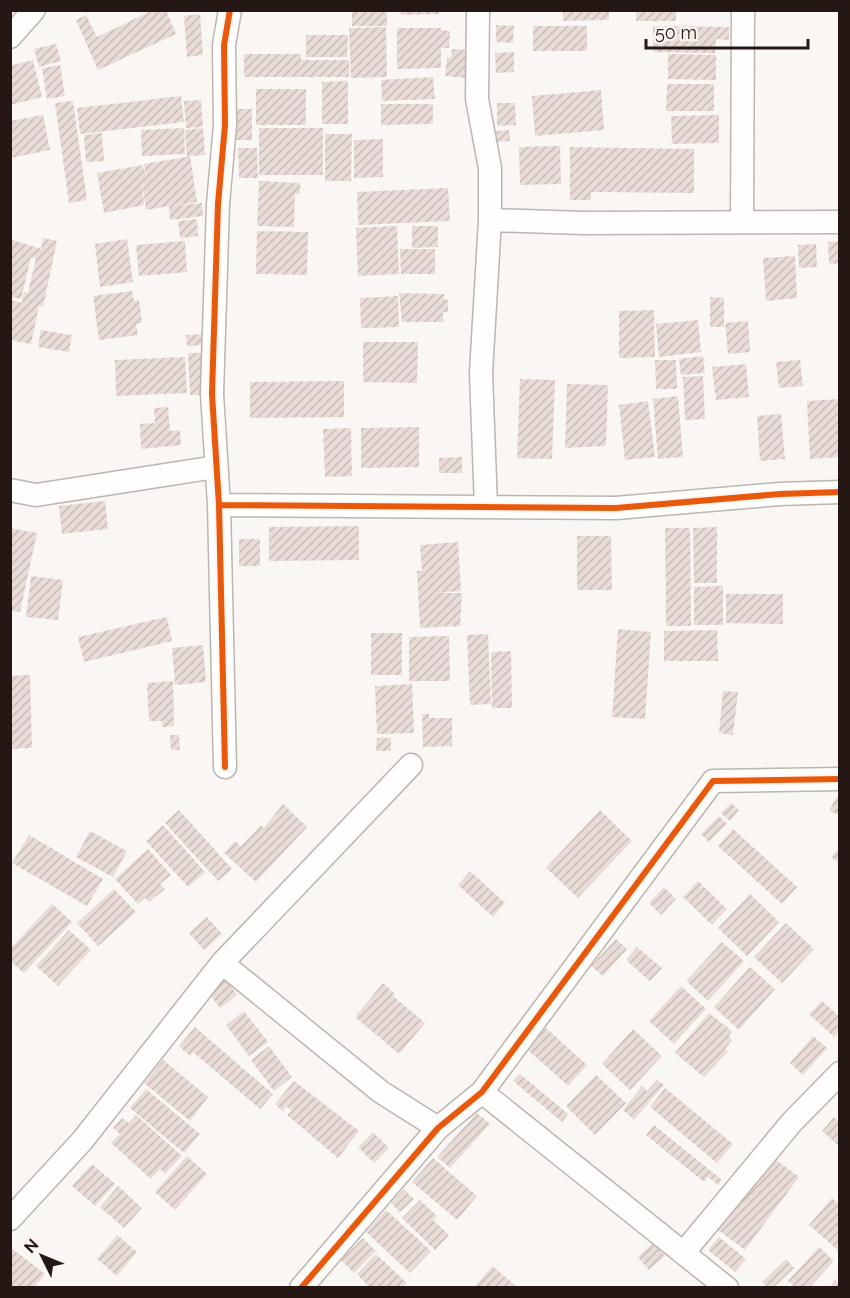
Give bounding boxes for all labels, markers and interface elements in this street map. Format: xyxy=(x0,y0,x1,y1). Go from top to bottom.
scale bar xyxy=(646,12,808,50)
text: 50 m xyxy=(655,22,697,43)
north arrow xyxy=(12,1226,72,1286)
text: N xyxy=(20,1235,43,1257)

